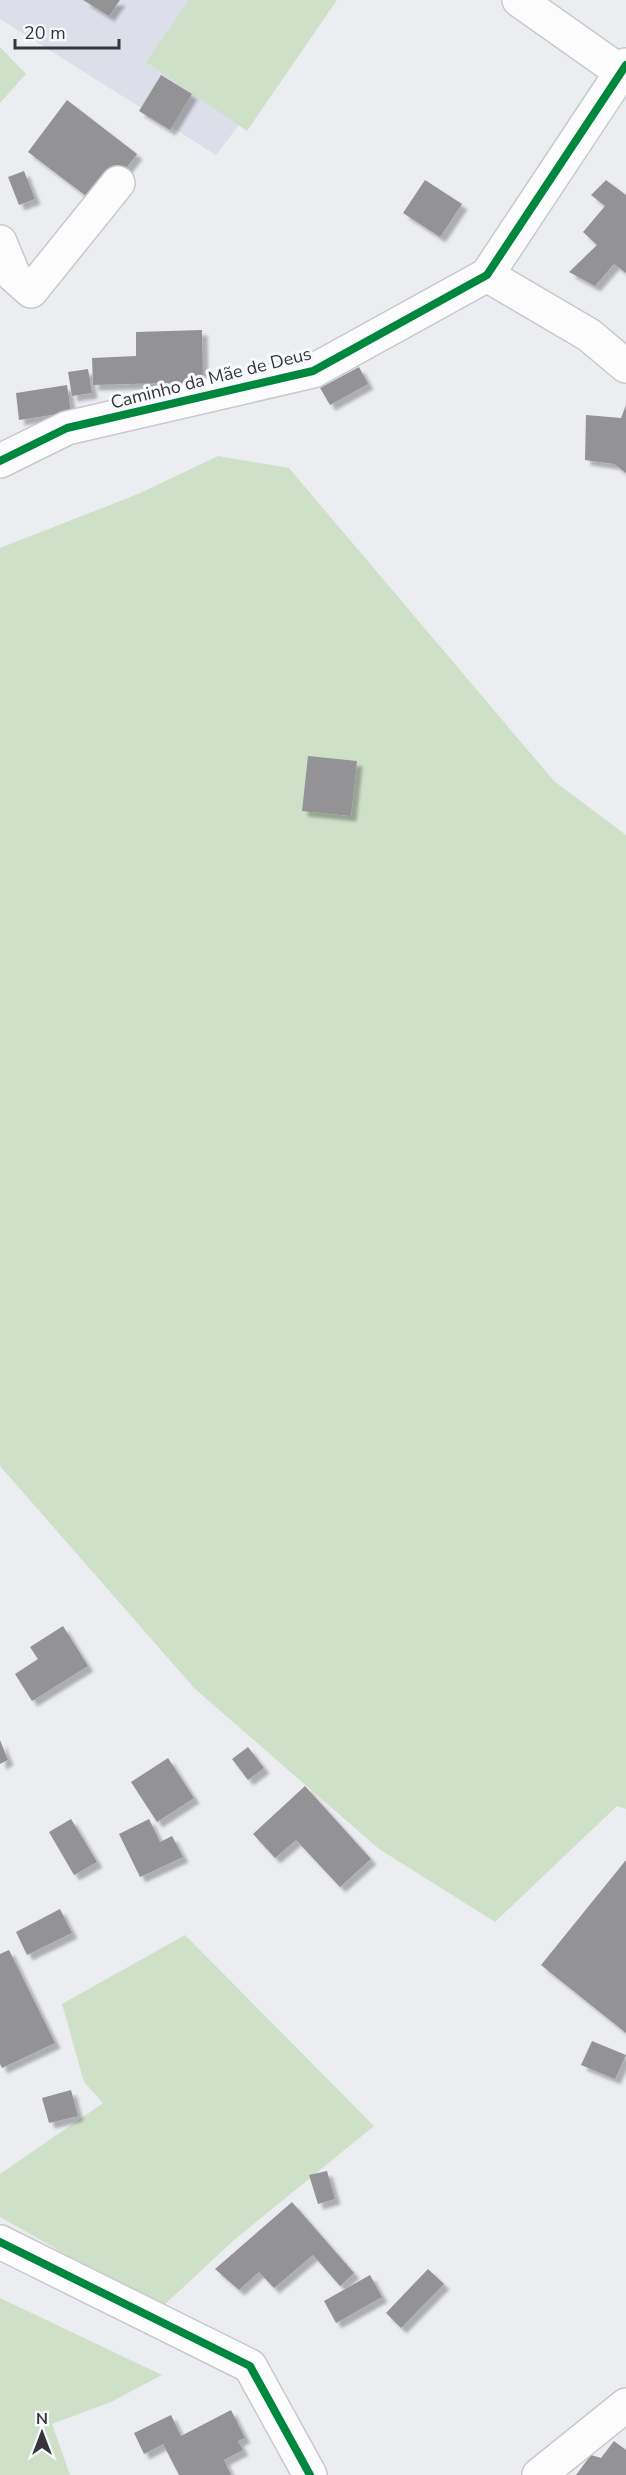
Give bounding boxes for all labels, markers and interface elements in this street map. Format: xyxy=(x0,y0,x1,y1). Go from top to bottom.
scale bar xyxy=(15,12,118,50)
text: 20 m xyxy=(24,21,66,45)
street label: Caminho da Mãe de Deus xyxy=(108,341,314,415)
north arrow xyxy=(12,2403,72,2463)
text: N xyxy=(36,2408,48,2430)

